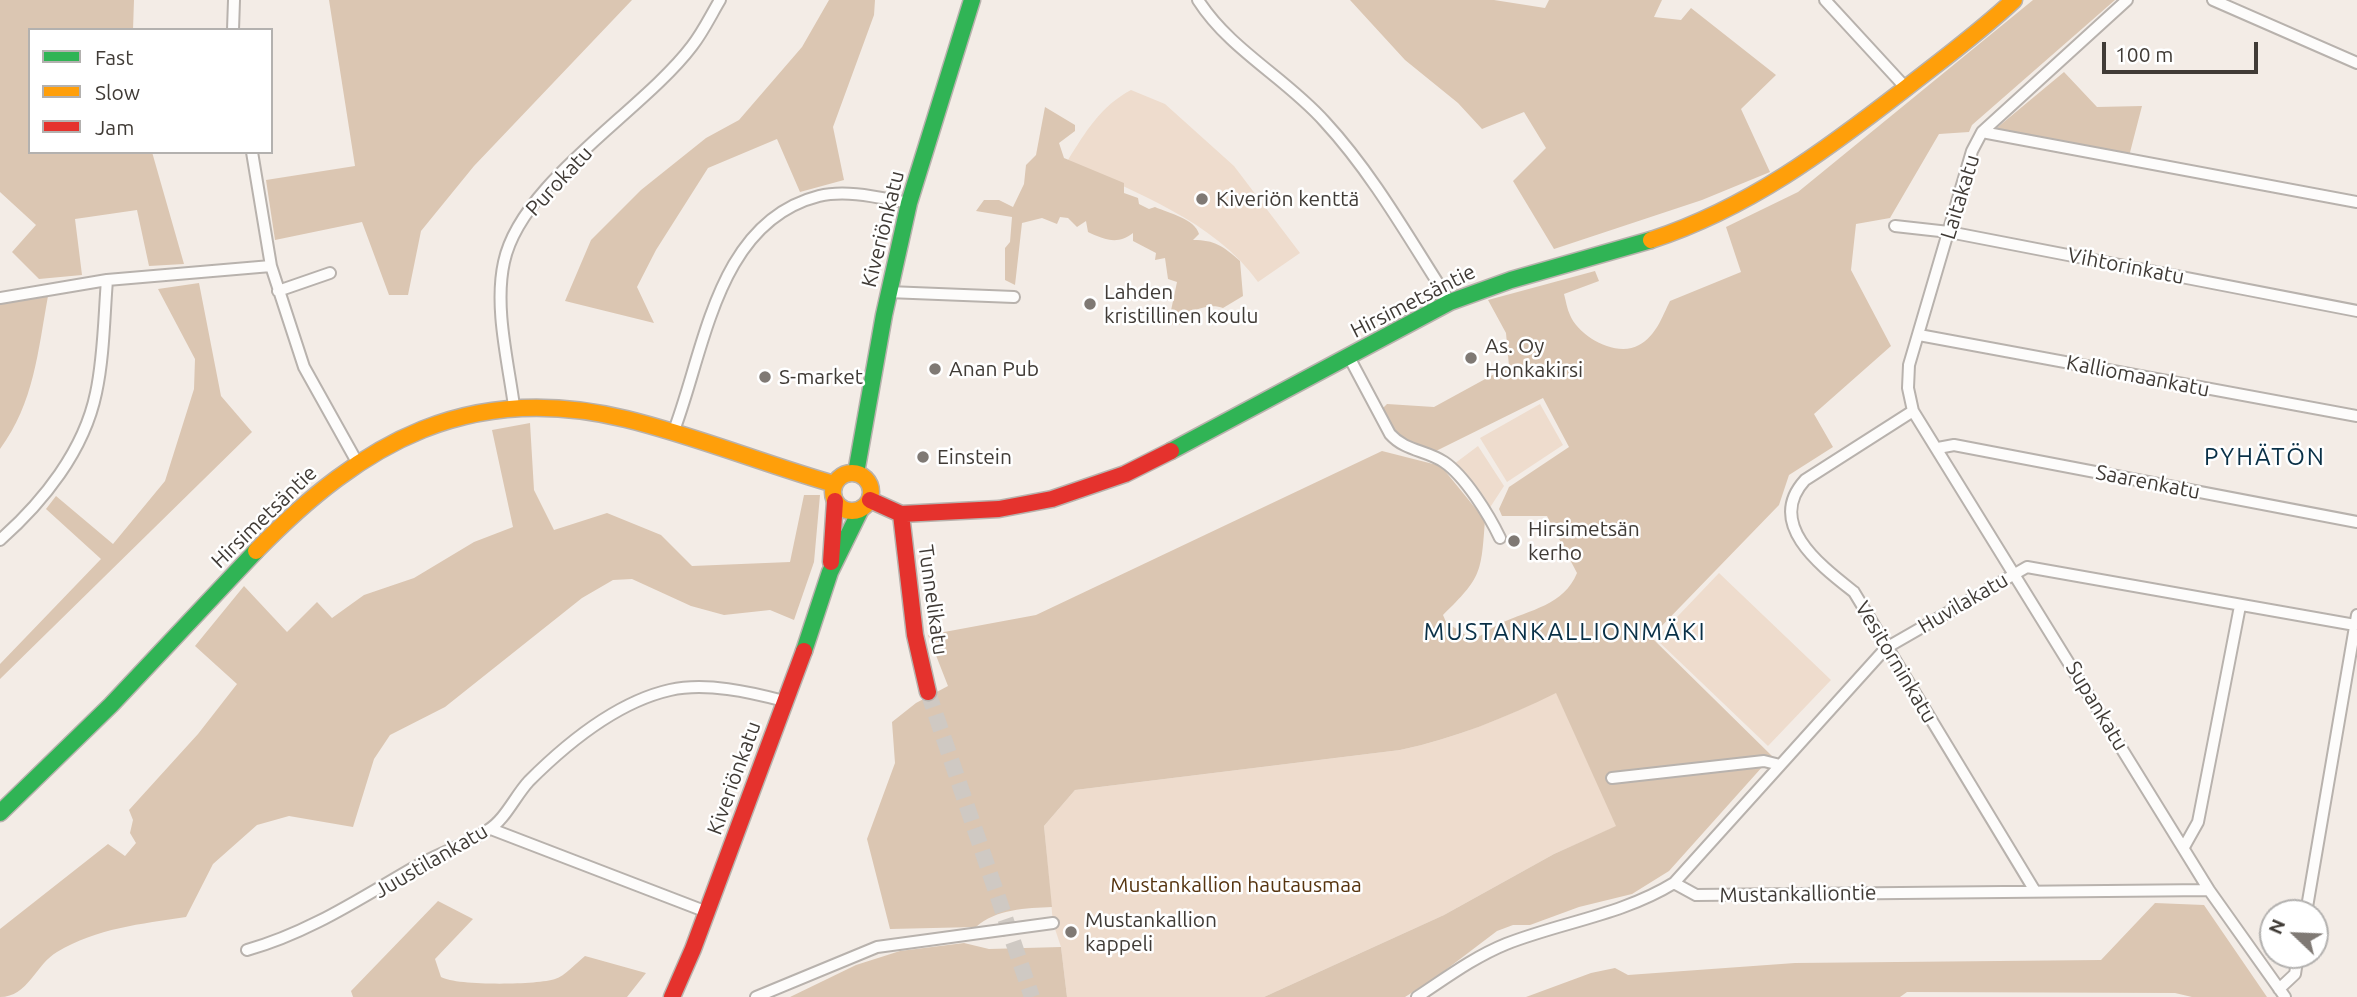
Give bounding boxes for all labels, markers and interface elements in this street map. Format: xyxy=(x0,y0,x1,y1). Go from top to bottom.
legend xyxy=(28,28,273,154)
scale bar xyxy=(2105,28,2261,72)
text: 100 m xyxy=(2115,42,2173,66)
text: Fast xyxy=(95,45,133,69)
text: Slow xyxy=(95,80,140,104)
text: Jam xyxy=(95,115,134,139)
street label: Purokatu xyxy=(520,141,598,221)
street label: Laitakatu xyxy=(1935,152,1985,242)
street label: Kiveriönkatu xyxy=(856,168,910,290)
place label: Kiveriön kenttä xyxy=(1216,186,1359,212)
marker: Kiveriön kenttä xyxy=(1194,191,1210,207)
street label: Vihtorinkatu xyxy=(2066,242,2186,290)
street label: Hirsimetsäntie xyxy=(1346,259,1480,343)
place label: Lahden kristillinen koulu xyxy=(1104,279,1259,329)
marker: Lahden kristillinen koulu xyxy=(1082,296,1098,312)
place label: As. Oy Honkakirsi xyxy=(1485,333,1583,383)
marker: As. Oy Honkakirsi xyxy=(1463,350,1479,366)
street label: Kalliomaankatu xyxy=(2064,350,2212,402)
place label: Anan Pub xyxy=(949,356,1039,382)
marker: Anan Pub xyxy=(927,361,943,377)
place label: S-market xyxy=(779,364,863,390)
marker: S-market xyxy=(757,369,773,385)
district label: PYHÄTÖN xyxy=(2205,443,2325,471)
place label: Einstein xyxy=(937,444,1012,470)
marker: Einstein xyxy=(915,449,931,465)
street label: Hirsimetsäntie xyxy=(206,460,322,574)
street label: Saarenkatu xyxy=(2094,460,2202,504)
place label: Hirsimetsän kerho xyxy=(1528,516,1640,566)
marker: Hirsimetsän kerho xyxy=(1506,533,1522,549)
street label: Tunnelikatu xyxy=(913,543,953,657)
street label: Huvilakatu xyxy=(1913,567,2013,639)
street label: Vesitorninkatu xyxy=(1850,597,1942,727)
district label: MUSTANKALLIONMÄKI xyxy=(1426,618,1704,646)
street label: Supankatu xyxy=(2061,657,2133,755)
street label: Kiveriönkatu xyxy=(702,718,766,838)
street label: Juustilankatu xyxy=(370,818,492,904)
park label: Mustankallion hautausmaa xyxy=(1110,872,1362,898)
street label: Mustankalliontie xyxy=(1719,880,1877,908)
north arrow xyxy=(2259,899,2329,969)
place label: Mustankallion kappeli xyxy=(1085,907,1217,957)
text: N xyxy=(2264,916,2289,937)
marker: Mustankallion kappeli xyxy=(1063,924,1079,940)

